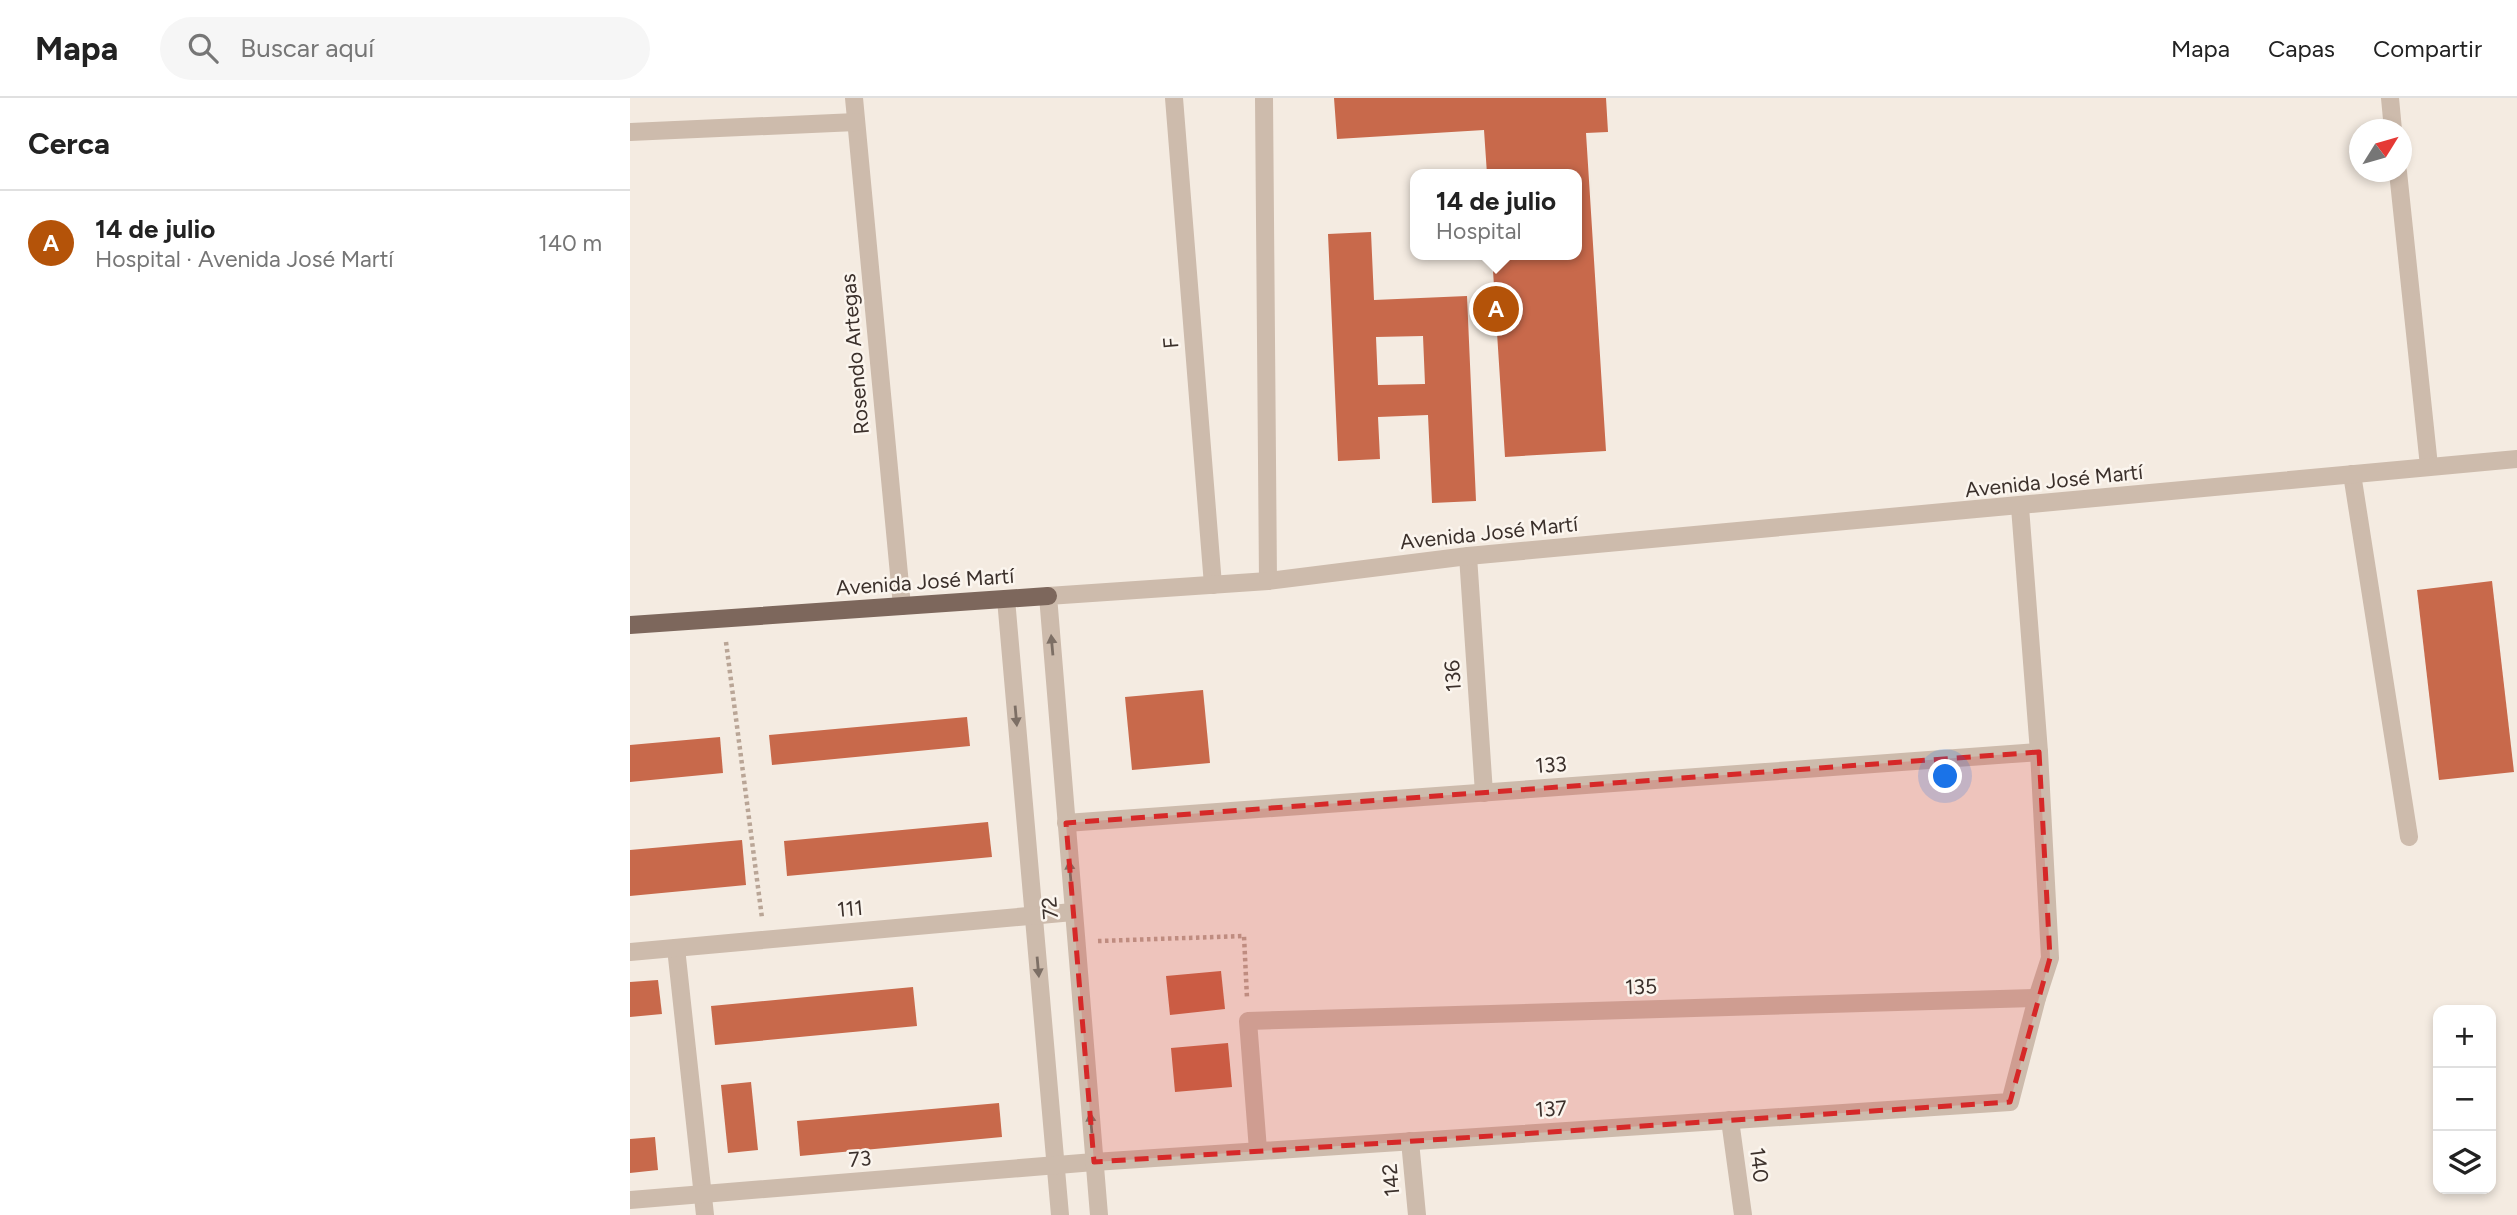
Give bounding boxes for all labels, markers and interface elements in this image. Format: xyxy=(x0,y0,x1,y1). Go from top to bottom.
search box xyxy=(160,17,650,80)
text: Mapa xyxy=(35,29,118,68)
icon: search xyxy=(184,29,222,67)
text: Buscar aquí xyxy=(240,32,374,64)
text: Mapa xyxy=(2171,34,2230,63)
text: Capas xyxy=(2268,34,2335,63)
text: Compartir xyxy=(2373,34,2482,63)
north arrow xyxy=(2349,119,2412,182)
text: Cerca xyxy=(28,125,110,162)
popup xyxy=(1410,169,1582,260)
text: 14 de julio xyxy=(1436,185,1556,217)
text: 14 de julio xyxy=(95,213,215,245)
text: Hospital xyxy=(1436,217,1522,245)
text: A xyxy=(43,229,59,257)
text: 140 m xyxy=(538,229,602,257)
text: Hospital · Avenida José Martí xyxy=(95,245,394,273)
street label: Rosendo Artegas xyxy=(835,273,874,436)
pin: A xyxy=(1473,283,1519,335)
street label: F xyxy=(1158,336,1183,350)
street label: Avenida José Martí xyxy=(1964,459,2145,502)
street label: Avenida José Martí xyxy=(1399,511,1580,554)
street label: Avenida José Martí xyxy=(835,563,1016,600)
one-way arrow xyxy=(1046,633,1057,655)
street label: 136 xyxy=(1439,659,1466,693)
one-way arrow xyxy=(1011,705,1022,727)
street label: 133 xyxy=(1534,751,1568,778)
your location xyxy=(1928,759,1962,793)
one-way arrow xyxy=(1064,860,1075,882)
street label: 111 xyxy=(836,895,864,922)
street label: 72 xyxy=(1036,895,1063,921)
one-way arrow xyxy=(1033,956,1044,978)
street label: 135 xyxy=(1624,973,1657,1000)
map controls xyxy=(2433,1005,2496,1194)
button: + xyxy=(2433,1005,2496,1068)
button: − xyxy=(2433,1068,2496,1131)
street label: 137 xyxy=(1534,1095,1567,1122)
one-way arrow xyxy=(1085,1111,1096,1133)
button: layers xyxy=(2433,1131,2496,1194)
street label: 73 xyxy=(848,1145,872,1172)
street label: 140 xyxy=(1745,1146,1774,1184)
street label: 142 xyxy=(1377,1162,1404,1198)

